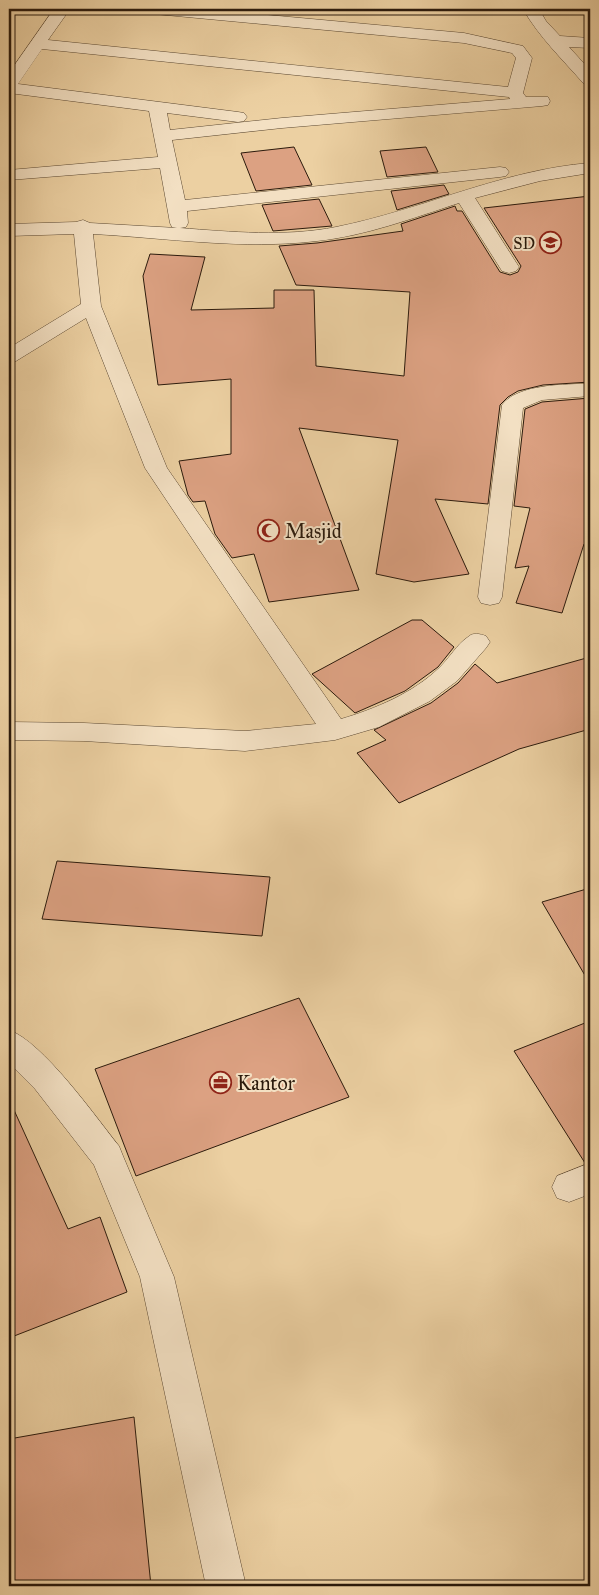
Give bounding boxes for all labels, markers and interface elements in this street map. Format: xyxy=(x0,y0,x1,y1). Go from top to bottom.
school or university icon: SD xyxy=(539,231,563,255)
place label: SD xyxy=(513,234,535,253)
mosque icon: Masjid xyxy=(257,519,281,543)
place label: Masjid xyxy=(285,519,342,543)
office icon: Kantor xyxy=(209,1071,233,1095)
place label: Kantor xyxy=(237,1071,296,1095)

